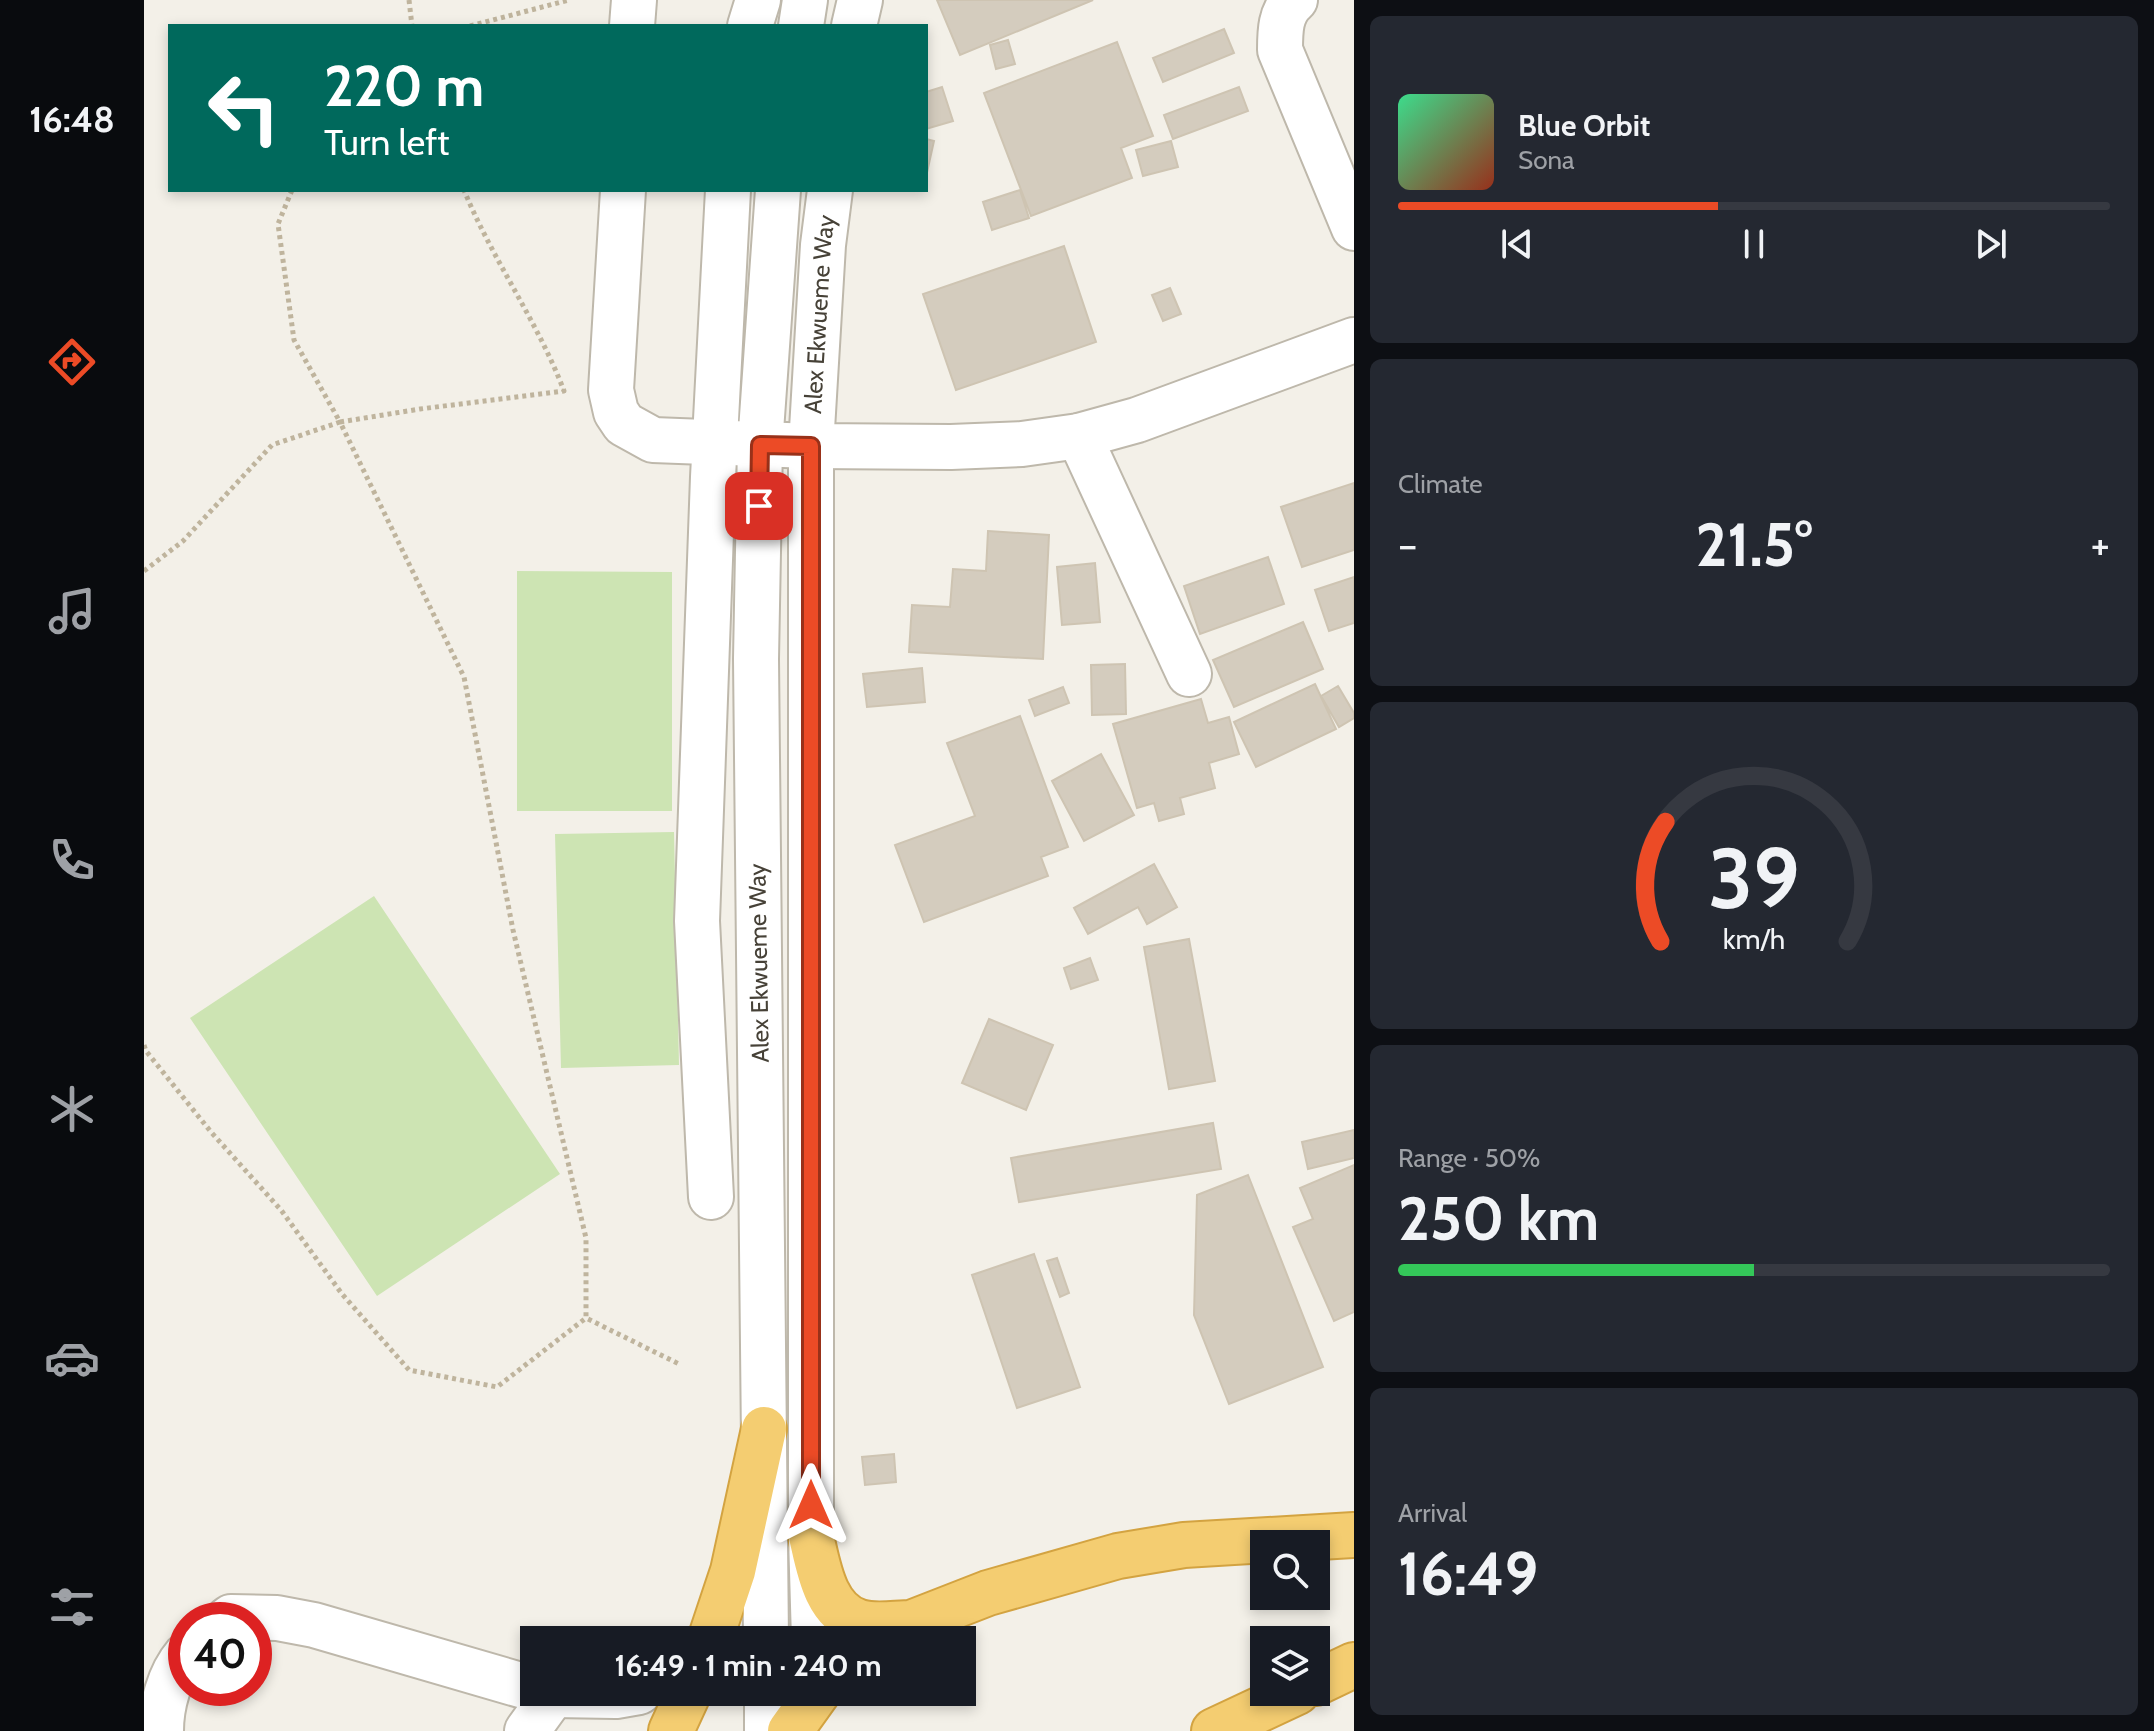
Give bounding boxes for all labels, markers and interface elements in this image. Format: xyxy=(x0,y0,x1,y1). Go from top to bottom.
text: 220 m xyxy=(324,52,484,120)
icon: left xyxy=(192,56,296,160)
text: 16:48 xyxy=(29,97,115,141)
text: Blue Orbit xyxy=(1518,107,1650,144)
text: Turn left xyxy=(324,120,449,164)
text: Sona xyxy=(1518,144,1575,176)
street label: Alex Ekwueme Way xyxy=(798,213,841,415)
icon: previous xyxy=(1495,222,1539,266)
icon: pause xyxy=(1732,222,1776,266)
icon: next xyxy=(1969,222,2013,266)
icon: directions xyxy=(44,334,100,390)
text: Climate xyxy=(1398,468,1483,500)
pin xyxy=(725,472,793,540)
icon: arrive xyxy=(737,484,781,528)
text: 21.5° xyxy=(1696,508,1812,581)
text: − xyxy=(1398,518,1417,571)
text: + xyxy=(2091,518,2110,571)
icon: music xyxy=(44,583,100,639)
text: 39 xyxy=(1708,827,1800,928)
icon: phone xyxy=(44,832,100,888)
street label: Alex Ekwueme Way xyxy=(742,863,775,1063)
text: km/h xyxy=(1723,921,1785,956)
icon: climate xyxy=(44,1081,100,1137)
text: Range · 50% xyxy=(1398,1142,1540,1174)
text: 250 km xyxy=(1398,1182,1599,1255)
icon: car xyxy=(44,1330,100,1386)
position arrow xyxy=(769,1463,853,1547)
text: Arrival xyxy=(1398,1497,1467,1529)
map controls xyxy=(1250,1530,1330,1706)
button: search xyxy=(1250,1530,1330,1610)
text: 16:49 xyxy=(1398,1537,1538,1610)
icon: filters xyxy=(44,1579,100,1635)
speed limit sign: 40 xyxy=(168,1602,272,1706)
button: layers xyxy=(1250,1626,1330,1706)
text: 16:49 · 1 min · 240 m xyxy=(614,1647,882,1684)

